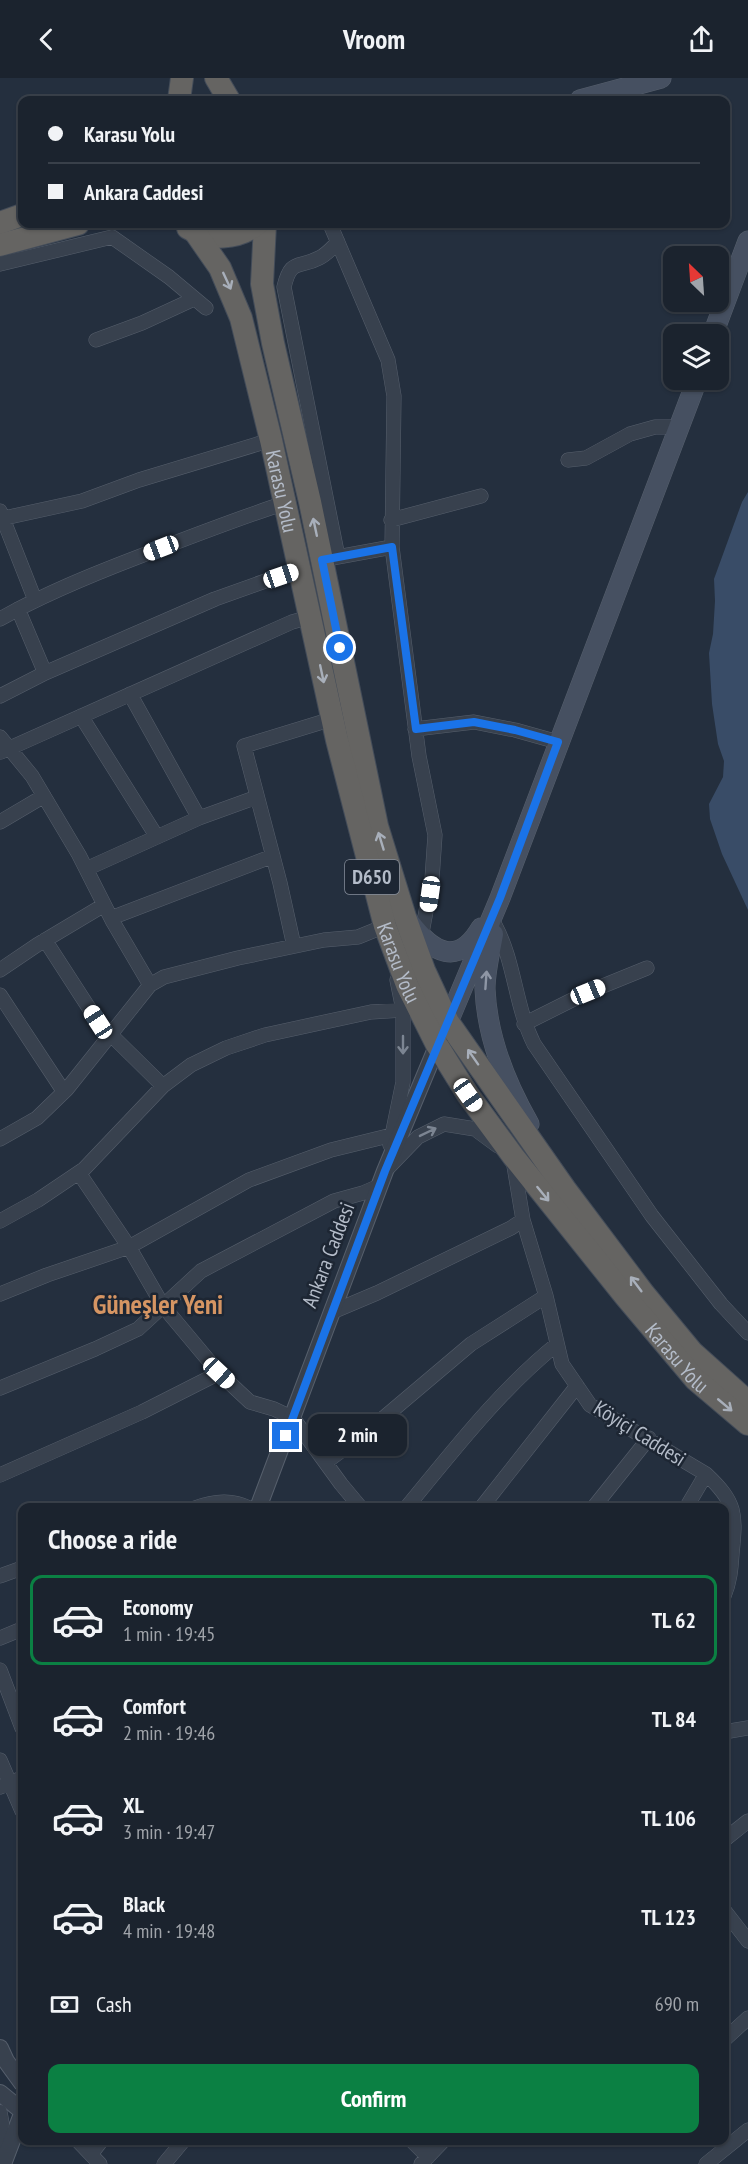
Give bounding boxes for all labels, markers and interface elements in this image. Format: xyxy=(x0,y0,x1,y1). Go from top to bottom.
text: Vroom xyxy=(343,22,405,56)
icon: back xyxy=(30,23,63,56)
icon: share xyxy=(685,23,718,56)
text: Karasu Yolu xyxy=(84,120,175,148)
text: Ankara Caddesi xyxy=(84,178,203,206)
north arrow xyxy=(663,246,729,312)
map controls xyxy=(663,246,729,390)
one-way arrow xyxy=(221,272,233,290)
button: layers xyxy=(663,324,729,390)
street label: Karasu Yolu xyxy=(260,447,304,535)
one-way arrow xyxy=(309,517,321,536)
car xyxy=(141,533,181,563)
car xyxy=(261,562,301,590)
route start xyxy=(326,634,353,661)
one-way arrow xyxy=(317,664,329,683)
one-way arrow xyxy=(375,832,386,851)
road number: D650 xyxy=(345,860,399,894)
car xyxy=(419,875,441,913)
street label: Karasu Yolu xyxy=(371,919,427,1007)
one-way arrow xyxy=(481,971,492,991)
car xyxy=(568,977,608,1007)
car xyxy=(81,1002,115,1042)
one-way arrow xyxy=(397,1035,409,1055)
one-way arrow xyxy=(467,1050,479,1066)
car xyxy=(450,1075,486,1115)
one-way arrow xyxy=(418,1125,436,1137)
one-way arrow xyxy=(536,1186,549,1202)
street label: Ankara Caddesi xyxy=(296,1199,360,1311)
one-way arrow xyxy=(630,1276,643,1292)
district label: Güneşler Yeni xyxy=(93,1287,223,1321)
street label: Karasu Yolu xyxy=(640,1317,715,1399)
car xyxy=(200,1354,238,1392)
street label: Köyiçi Caddesi xyxy=(589,1394,691,1472)
one-way arrow xyxy=(717,1399,733,1412)
callout: 2 min xyxy=(307,1415,406,1457)
route end xyxy=(272,1422,299,1449)
text: 2 min xyxy=(337,1422,378,1448)
text: Choose a ride xyxy=(48,1522,177,1556)
icon: car xyxy=(51,1593,105,1647)
text: Economy xyxy=(123,1593,193,1621)
text: TL 62 xyxy=(652,1606,696,1634)
text: 1 min · 19:45 xyxy=(123,1621,215,1647)
icon: car xyxy=(51,1692,105,1746)
text: Comfort xyxy=(123,1692,186,1720)
text: TL 84 xyxy=(652,1705,696,1733)
text: 2 min · 19:46 xyxy=(123,1720,215,1746)
icon: car xyxy=(51,1791,105,1845)
text: XL xyxy=(123,1791,144,1819)
text: TL 106 xyxy=(641,1804,696,1832)
text: 3 min · 19:47 xyxy=(123,1819,215,1845)
icon: car xyxy=(51,1890,105,1944)
text: Black xyxy=(123,1890,165,1918)
text: TL 123 xyxy=(641,1903,696,1931)
text: 4 min · 19:48 xyxy=(123,1918,215,1944)
icon: cash xyxy=(48,1988,81,2021)
text: Cash xyxy=(96,1990,132,2018)
text: 690 m xyxy=(655,1991,699,2017)
button: Confirm xyxy=(48,2064,699,2133)

